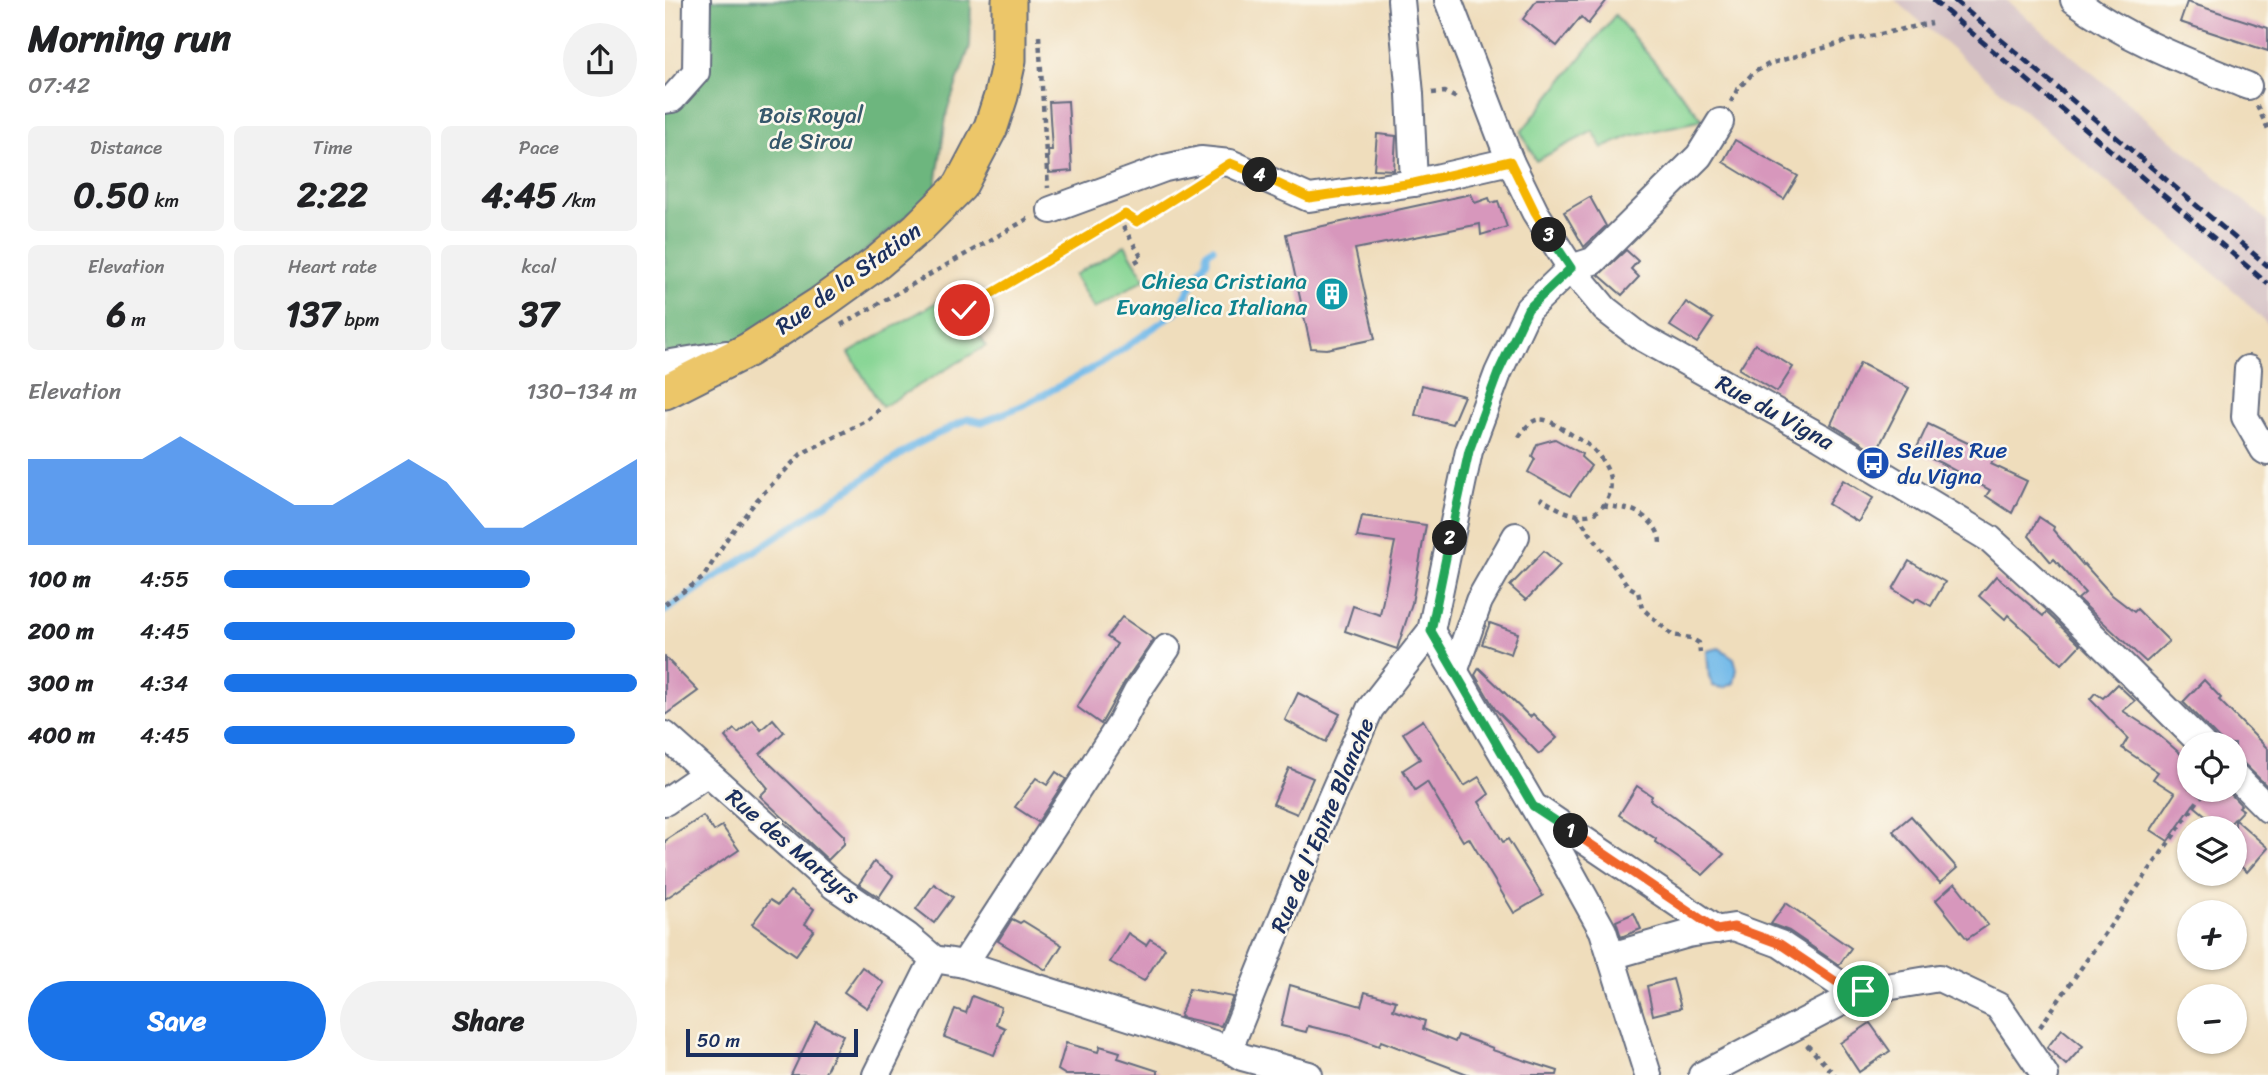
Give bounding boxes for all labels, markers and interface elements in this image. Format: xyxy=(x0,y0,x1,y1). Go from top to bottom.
text: Morning run xyxy=(28,5,231,72)
button: share xyxy=(563,23,637,97)
text: 07:42 xyxy=(28,65,90,106)
park label: Bois Royal de Sirou xyxy=(759,95,864,162)
text: Distance xyxy=(90,131,162,164)
text: Time xyxy=(312,131,353,164)
text: Pace xyxy=(519,131,559,164)
pin: 4 xyxy=(1243,158,1277,192)
text: 4 xyxy=(1254,158,1265,191)
text: 0.50 xyxy=(73,164,149,226)
text: 2:22 xyxy=(297,164,368,226)
text: 4:45 xyxy=(481,164,557,226)
text: km xyxy=(149,184,179,217)
text: /km xyxy=(557,184,596,217)
street label: Rue de la Station xyxy=(766,211,930,346)
pin: 3 xyxy=(1531,218,1567,252)
text: 3 xyxy=(1543,218,1554,251)
text: Elevation xyxy=(88,250,165,283)
text: Heart rate xyxy=(288,250,377,283)
text: kcal xyxy=(522,250,556,283)
place label: Chiesa Cristiana Evangelica Italiana xyxy=(1116,261,1307,328)
building icon: Chiesa Cristiana Evangelica Italiana xyxy=(1313,275,1351,313)
pin xyxy=(934,280,994,340)
text: 6 xyxy=(106,283,126,345)
text: 137 xyxy=(285,283,340,345)
text: 37 xyxy=(519,283,558,345)
icon: check xyxy=(945,291,983,329)
text: m xyxy=(126,303,146,336)
text: bpm xyxy=(340,303,380,336)
street label: Rue du Vigna xyxy=(1708,363,1842,462)
text: Elevation xyxy=(28,371,121,412)
text: 130–134 m xyxy=(526,371,637,412)
place label: Seilles Rue du Vigna xyxy=(1897,430,2008,497)
bus stop icon: Seilles Rue du Vigna xyxy=(1854,444,1892,482)
pin: 2 xyxy=(1433,520,1467,556)
text: 2 xyxy=(1444,521,1455,554)
text: 100 m xyxy=(28,559,91,600)
text: 4:55 xyxy=(140,559,189,600)
text: 200 m xyxy=(28,611,94,652)
text: 4:45 xyxy=(140,611,190,652)
text: 300 m xyxy=(28,663,93,704)
text: 4:34 xyxy=(140,663,188,704)
street label: Rue de l'Epine Blanche xyxy=(1259,711,1386,939)
text: 400 m xyxy=(28,715,95,756)
text: 4:45 xyxy=(140,715,190,756)
map controls xyxy=(2177,732,2247,1054)
button: locate xyxy=(2177,732,2247,802)
street label: Rue des Martyrs xyxy=(716,777,870,916)
pin: 1 xyxy=(1553,814,1588,848)
text: 1 xyxy=(1566,814,1575,847)
button: layers xyxy=(2177,816,2247,886)
button: + xyxy=(2177,900,2247,970)
pin xyxy=(1833,961,1893,1021)
icon: arrive xyxy=(1844,972,1882,1010)
button: Save xyxy=(28,981,326,1061)
button: Share xyxy=(340,981,637,1061)
button: − xyxy=(2177,984,2247,1054)
text: 50 m xyxy=(697,1024,740,1057)
scale bar xyxy=(686,1026,857,1058)

